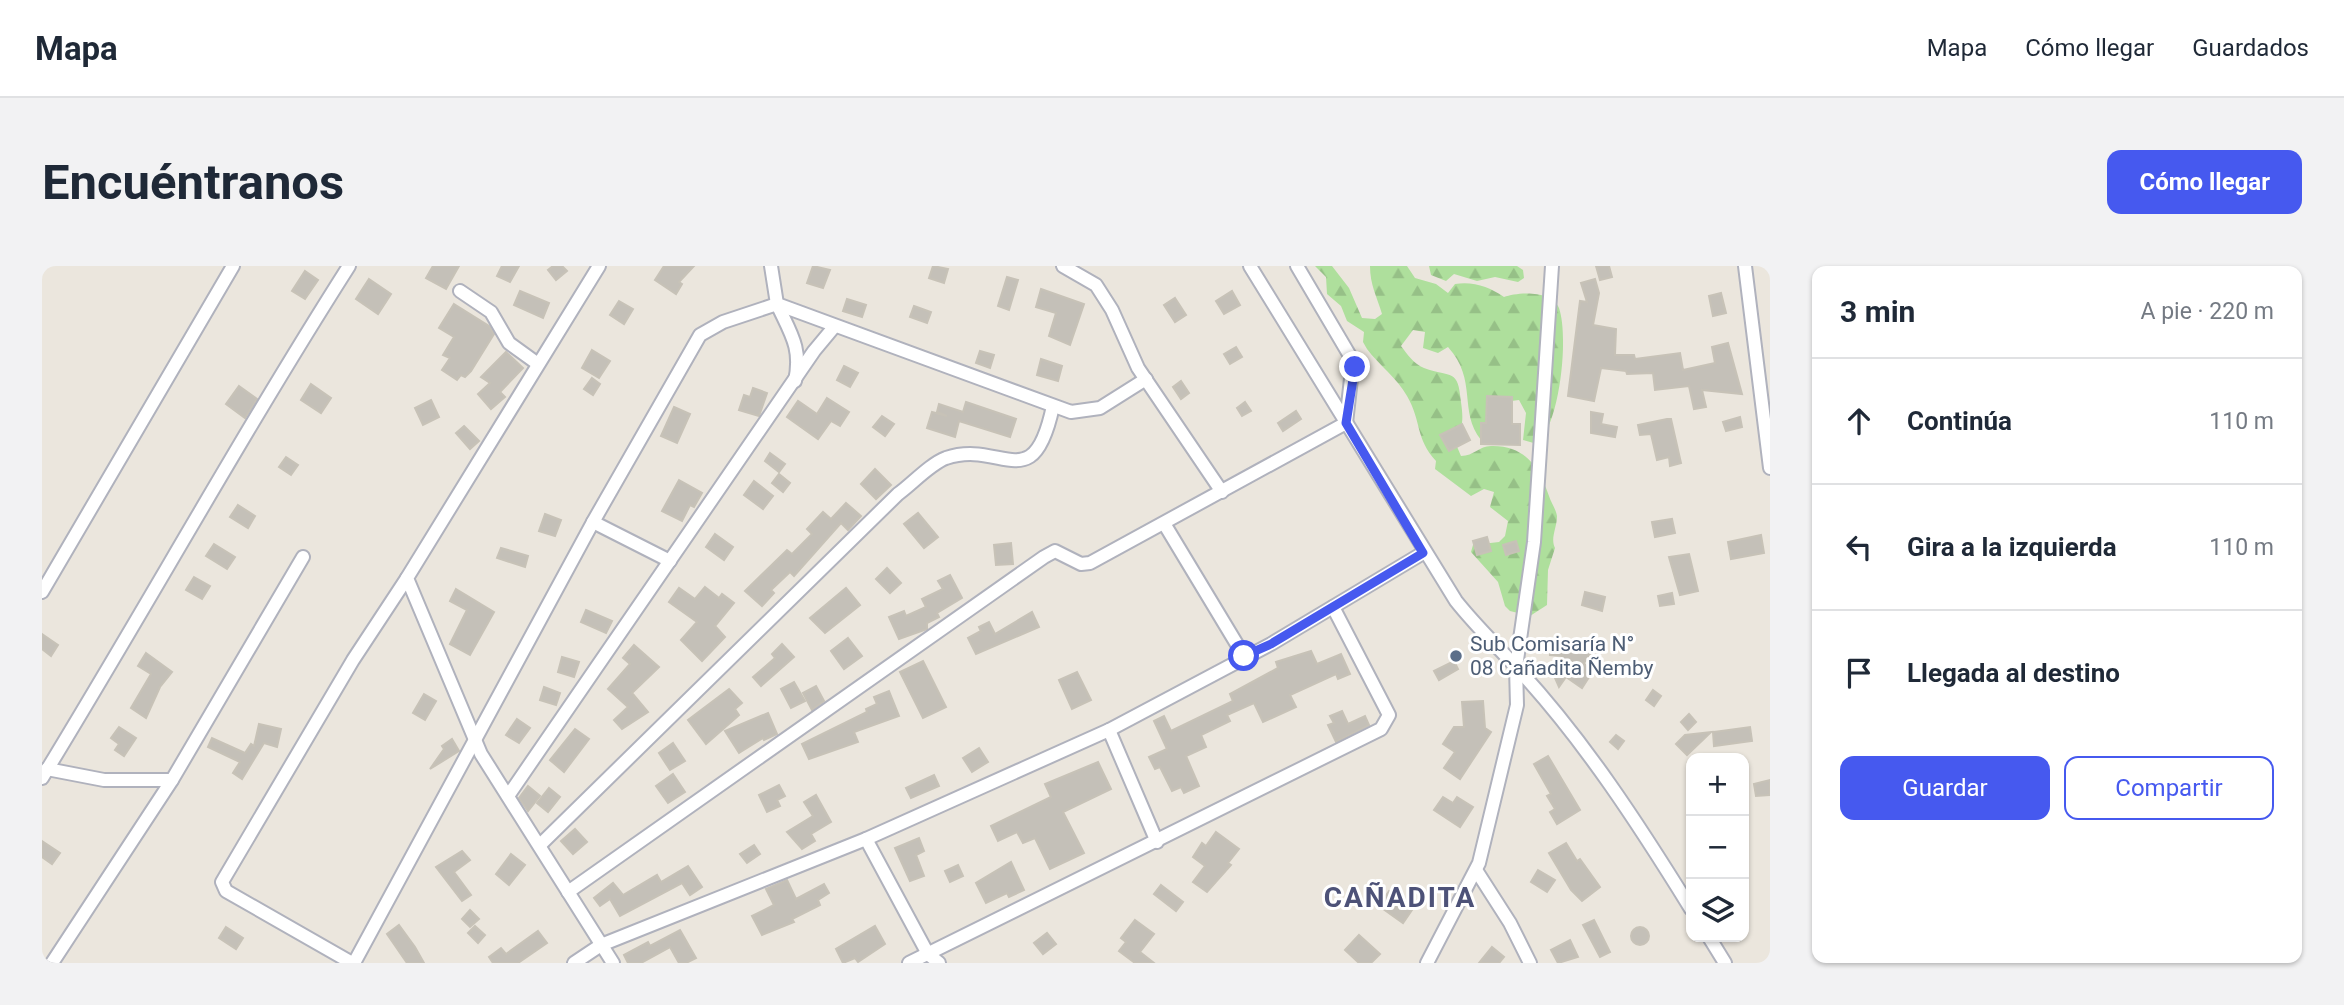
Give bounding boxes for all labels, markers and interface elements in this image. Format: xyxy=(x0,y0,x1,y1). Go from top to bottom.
text: Mapa xyxy=(35,29,118,68)
text: Mapa xyxy=(1927,34,1987,62)
text: Cómo llegar xyxy=(2025,34,2154,62)
text: Guardados xyxy=(2192,34,2309,62)
button: Cómo llegar xyxy=(2107,150,2302,214)
text: Encuéntranos xyxy=(42,154,344,211)
text: 3 min xyxy=(1840,294,1915,329)
text: A pie · 220 m xyxy=(2141,298,2274,325)
route end xyxy=(1339,351,1370,382)
icon: ahead xyxy=(1840,402,1878,440)
text: Continúa xyxy=(1907,406,2012,436)
text: 110 m xyxy=(2209,408,2274,435)
icon: left xyxy=(1840,528,1878,566)
text: Gira a la izquierda xyxy=(1907,532,2117,562)
text: 110 m xyxy=(2209,534,2274,561)
place label: Sub Comisaría N° 08 Cañadita Ñemby xyxy=(1470,632,1654,680)
route start xyxy=(1228,640,1259,671)
marker: Sub Comisaría N° 08 Cañadita Ñemby xyxy=(1448,648,1464,664)
icon: arrive xyxy=(1840,654,1878,692)
text: Llegada al destino xyxy=(1907,658,2120,688)
map controls xyxy=(1686,753,1749,942)
button: + xyxy=(1686,753,1749,816)
button: Guardar xyxy=(1840,756,2050,820)
button: Compartir xyxy=(2064,756,2274,820)
button: − xyxy=(1686,816,1749,879)
button: layers xyxy=(1686,879,1749,942)
district label: CAÑADITA xyxy=(1324,881,1476,914)

